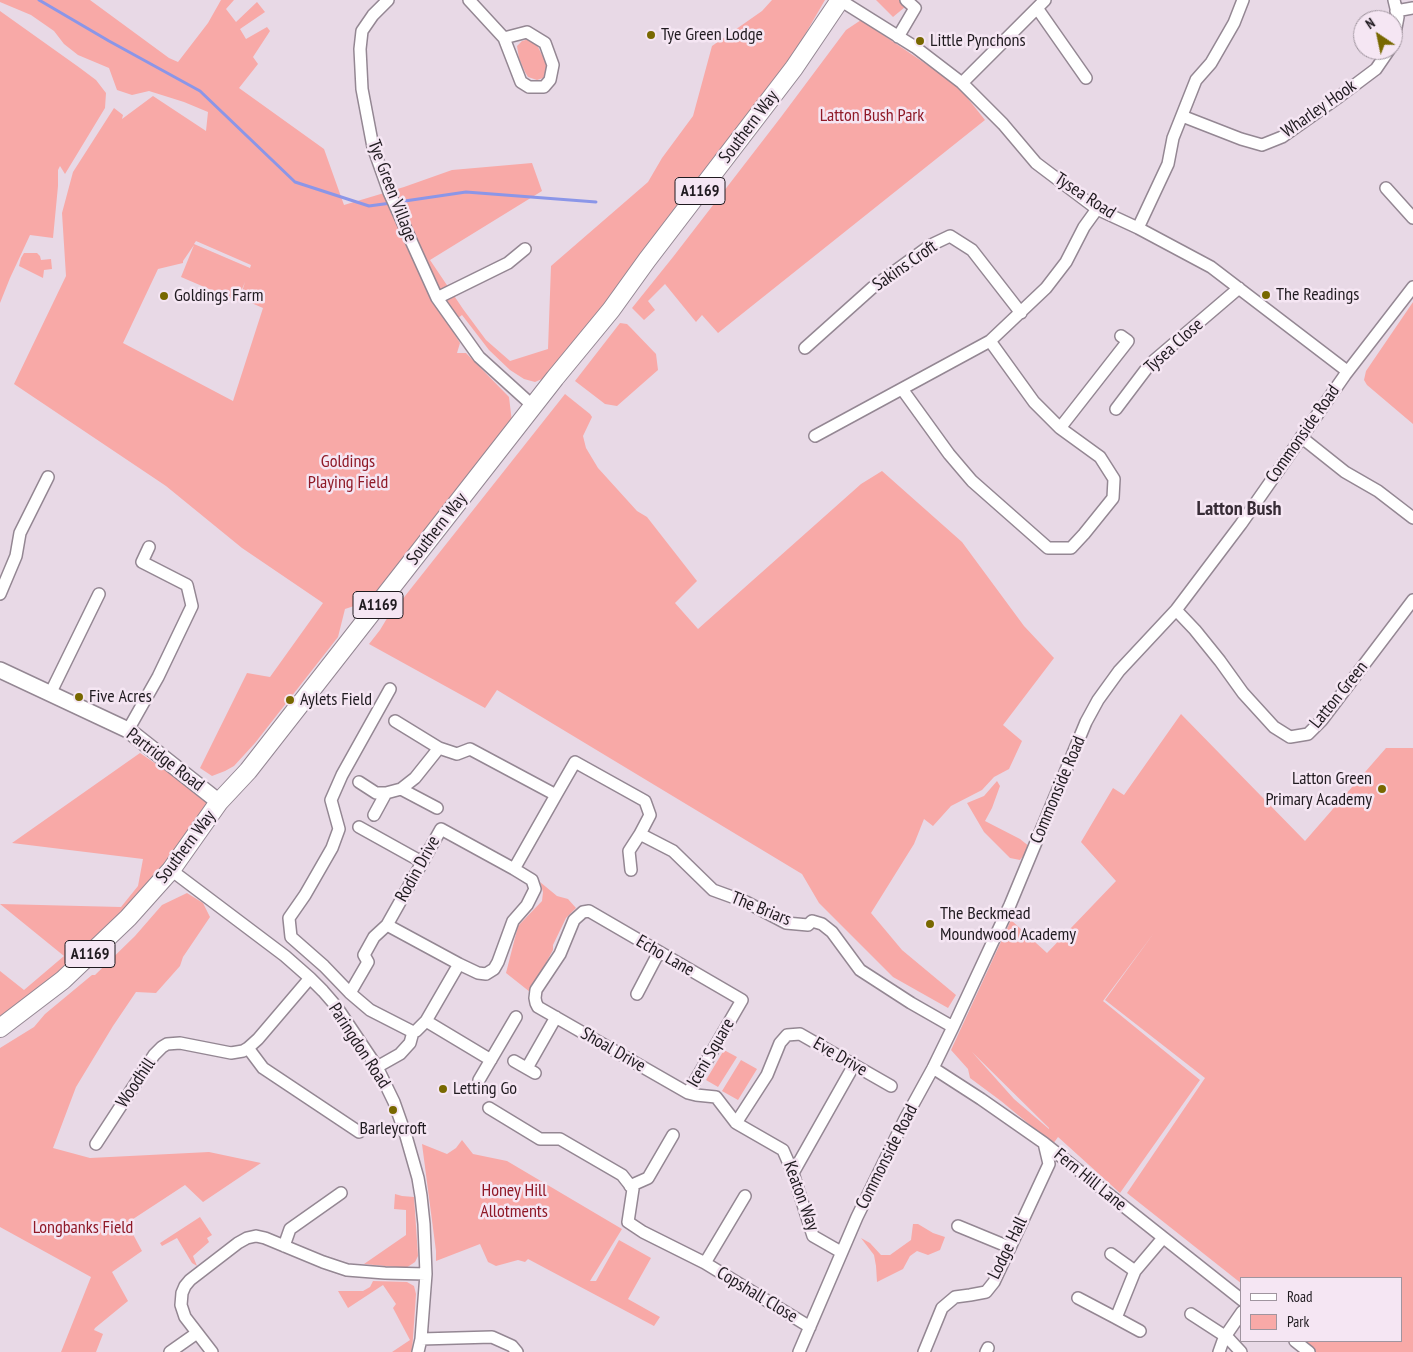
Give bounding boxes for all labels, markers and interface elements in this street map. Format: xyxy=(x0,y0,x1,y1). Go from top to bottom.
north arrow xyxy=(1353,10,1403,60)
text: N xyxy=(1362,14,1378,33)
place label: Tye Green Lodge xyxy=(661,24,763,46)
marker: Tye Green Lodge xyxy=(645,29,657,41)
place label: Little Pynchons xyxy=(930,30,1026,52)
marker: Little Pynchons xyxy=(914,35,926,47)
street label: Wharley Hook xyxy=(1277,75,1361,143)
street label: Southern Way xyxy=(715,86,783,168)
park label: Latton Bush Park xyxy=(820,105,924,127)
street label: Tye Green Village xyxy=(363,137,421,245)
street label: Tysea Road xyxy=(1051,168,1119,224)
road number: A1169 xyxy=(675,178,725,205)
street label: Sakins Croft xyxy=(869,236,941,296)
place label: The Readings xyxy=(1276,284,1359,306)
place label: Goldings Farm xyxy=(174,285,263,307)
marker: The Readings xyxy=(1260,289,1272,301)
marker: Goldings Farm xyxy=(158,290,170,302)
street label: Tysea Close xyxy=(1140,314,1208,378)
street label: Commonside Road xyxy=(1261,381,1345,487)
park label: Goldings Playing Field xyxy=(308,451,388,494)
street label: Southern Way xyxy=(402,489,472,569)
district label: Latton Bush xyxy=(1197,497,1281,521)
road number: A1169 xyxy=(353,592,403,618)
street label: Latton Green xyxy=(1305,657,1373,733)
place label: Five Acres xyxy=(89,686,152,708)
place label: Aylets Field xyxy=(300,689,372,711)
marker: Five Acres xyxy=(73,691,85,703)
marker: Aylets Field xyxy=(284,694,296,706)
street label: Partridge Road xyxy=(122,724,208,796)
street label: Commonside Road xyxy=(1026,733,1090,847)
place label: Latton Green Primary Academy xyxy=(1265,768,1372,811)
marker: Latton Green Primary Academy xyxy=(1376,783,1388,795)
street label: Southern Way xyxy=(152,806,220,888)
street label: Rodin Drive xyxy=(391,832,445,906)
street label: The Briars xyxy=(728,887,794,931)
place label: The Beckmead Moundwood Academy xyxy=(940,903,1076,946)
marker: The Beckmead Moundwood Academy xyxy=(924,918,936,930)
street label: Echo Lane xyxy=(632,931,698,981)
road number: A1169 xyxy=(65,941,115,968)
street label: Paringdon Road xyxy=(323,999,395,1093)
street label: Iceni Square xyxy=(683,1015,739,1091)
street label: Shoal Drive xyxy=(577,1023,649,1077)
street label: Eve Drive xyxy=(809,1033,871,1081)
street label: Woodhill xyxy=(112,1054,160,1112)
place label: Letting Go xyxy=(453,1078,517,1100)
marker: Letting Go xyxy=(437,1083,449,1095)
street label: Commonside Road xyxy=(851,1101,923,1213)
marker: Barleycroft xyxy=(387,1104,399,1116)
place label: Barleycroft xyxy=(360,1118,426,1140)
street label: Fern Hill Lane xyxy=(1049,1144,1131,1216)
street label: Keaton Way xyxy=(778,1158,824,1234)
park label: Honey Hill Allotments xyxy=(480,1180,548,1222)
street label: Lodge Hall xyxy=(984,1213,1032,1283)
park label: Longbanks Field xyxy=(33,1217,133,1239)
street label: Copshall Close xyxy=(713,1262,801,1328)
legend xyxy=(1240,1277,1403,1342)
text: Road xyxy=(1287,1287,1313,1306)
text: Park xyxy=(1287,1312,1309,1331)

